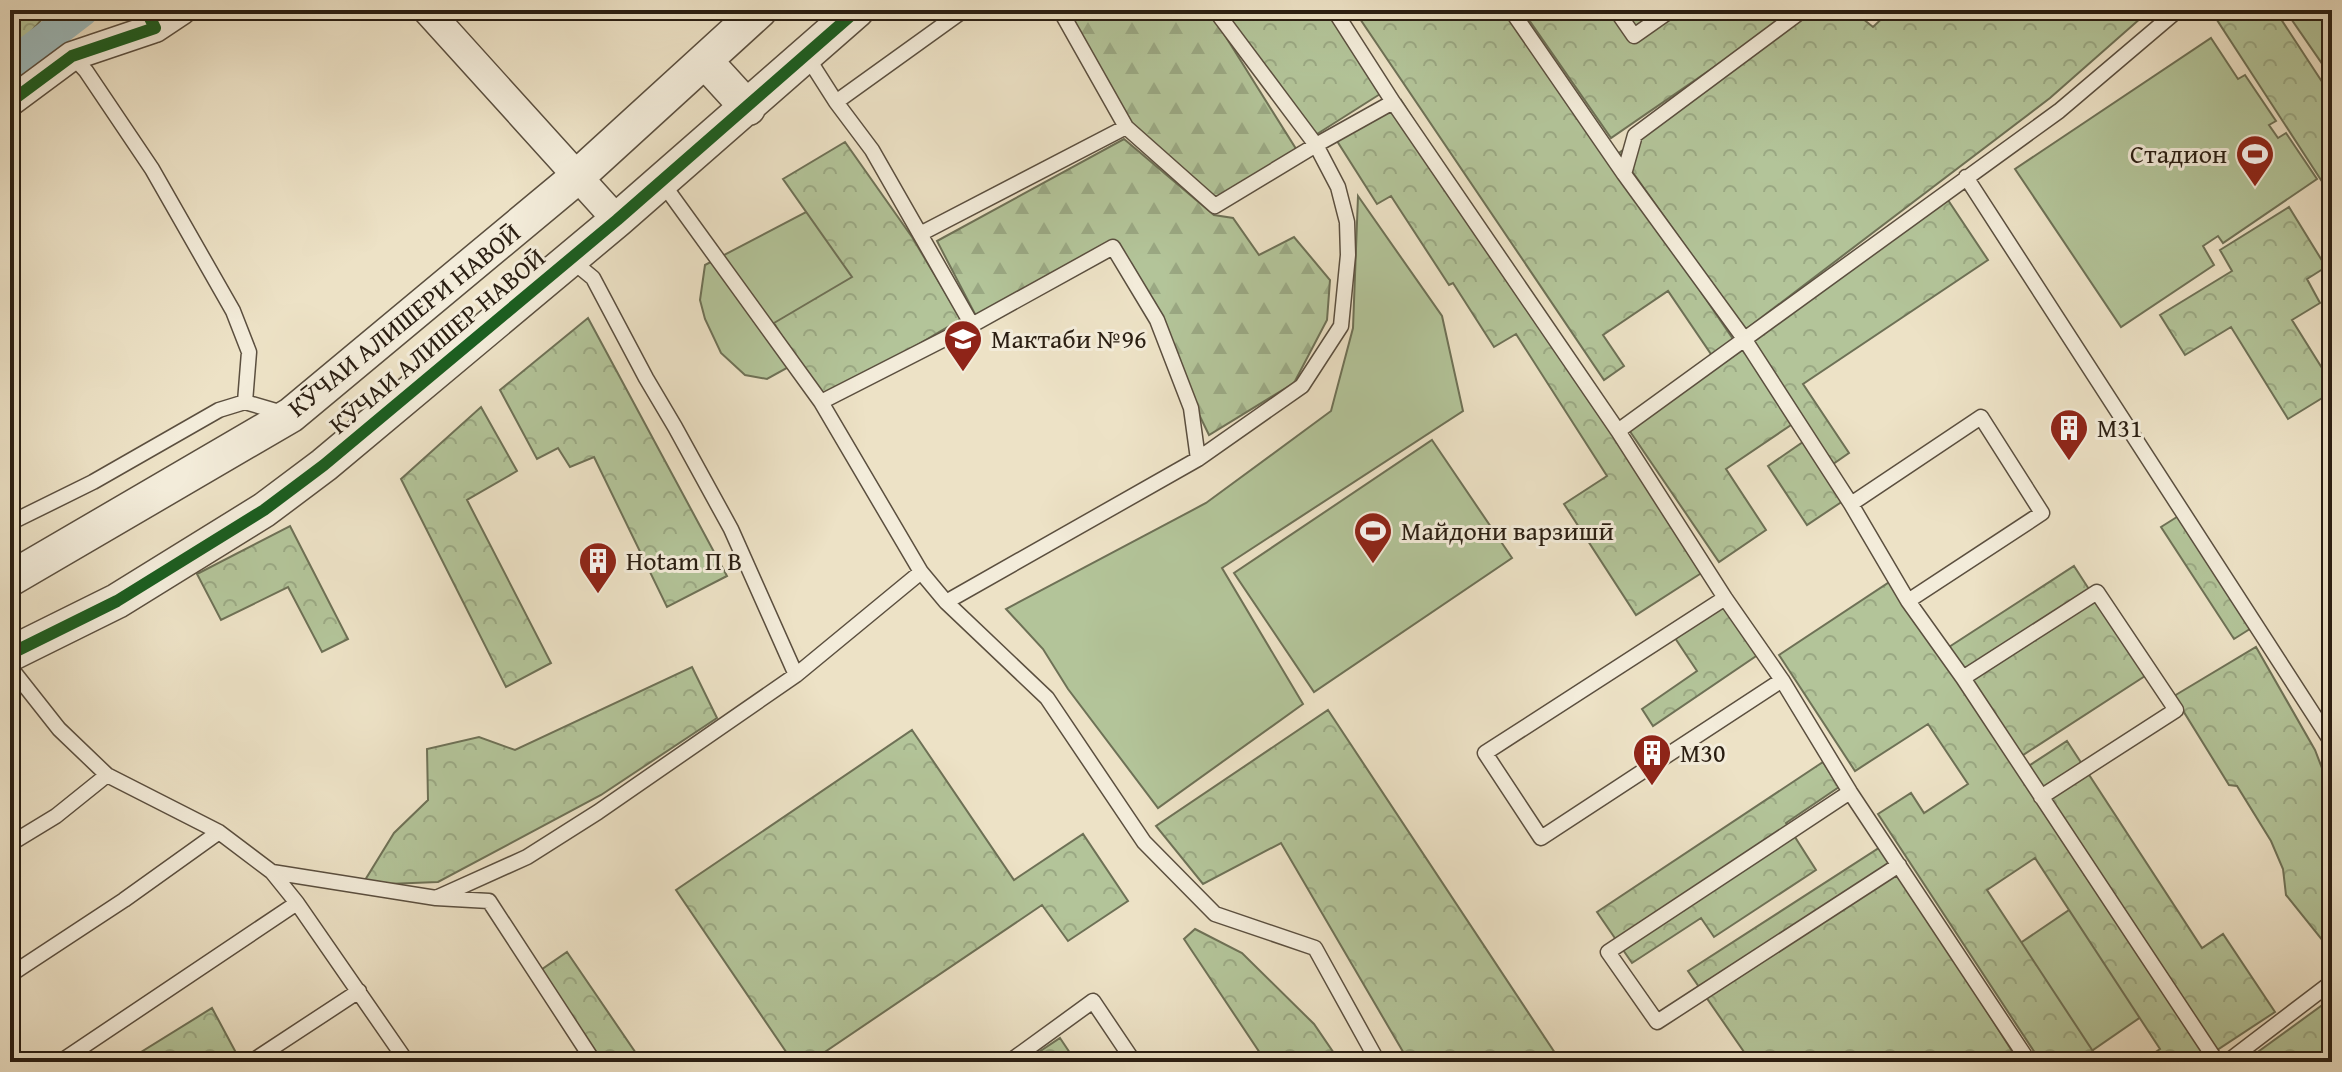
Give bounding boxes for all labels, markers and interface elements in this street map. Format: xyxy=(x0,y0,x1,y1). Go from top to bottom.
sports icon: Стадион xyxy=(2234,133,2276,188)
place label: Стадион xyxy=(2130,134,2227,173)
street label: КӮЧАИ АЛИШЕРИ НАВОӢ xyxy=(279,213,529,426)
street label: КӮЧАИ АЛИШЕР НАВОӢ xyxy=(320,238,553,443)
school or university icon: Мактаби №96 xyxy=(942,318,984,373)
place label: Мактаби №96 xyxy=(991,319,1146,358)
building icon: М31 xyxy=(2048,407,2090,462)
place label: М31 xyxy=(2097,408,2142,447)
sports icon: Майдони варзишӣ xyxy=(1352,510,1394,565)
place label: Майдони варзишӣ xyxy=(1401,511,1614,550)
building icon: Hotam П В xyxy=(577,540,619,595)
place label: Hotam П В xyxy=(626,541,742,580)
building icon: М30 xyxy=(1631,732,1673,787)
place label: М30 xyxy=(1680,733,1725,772)

